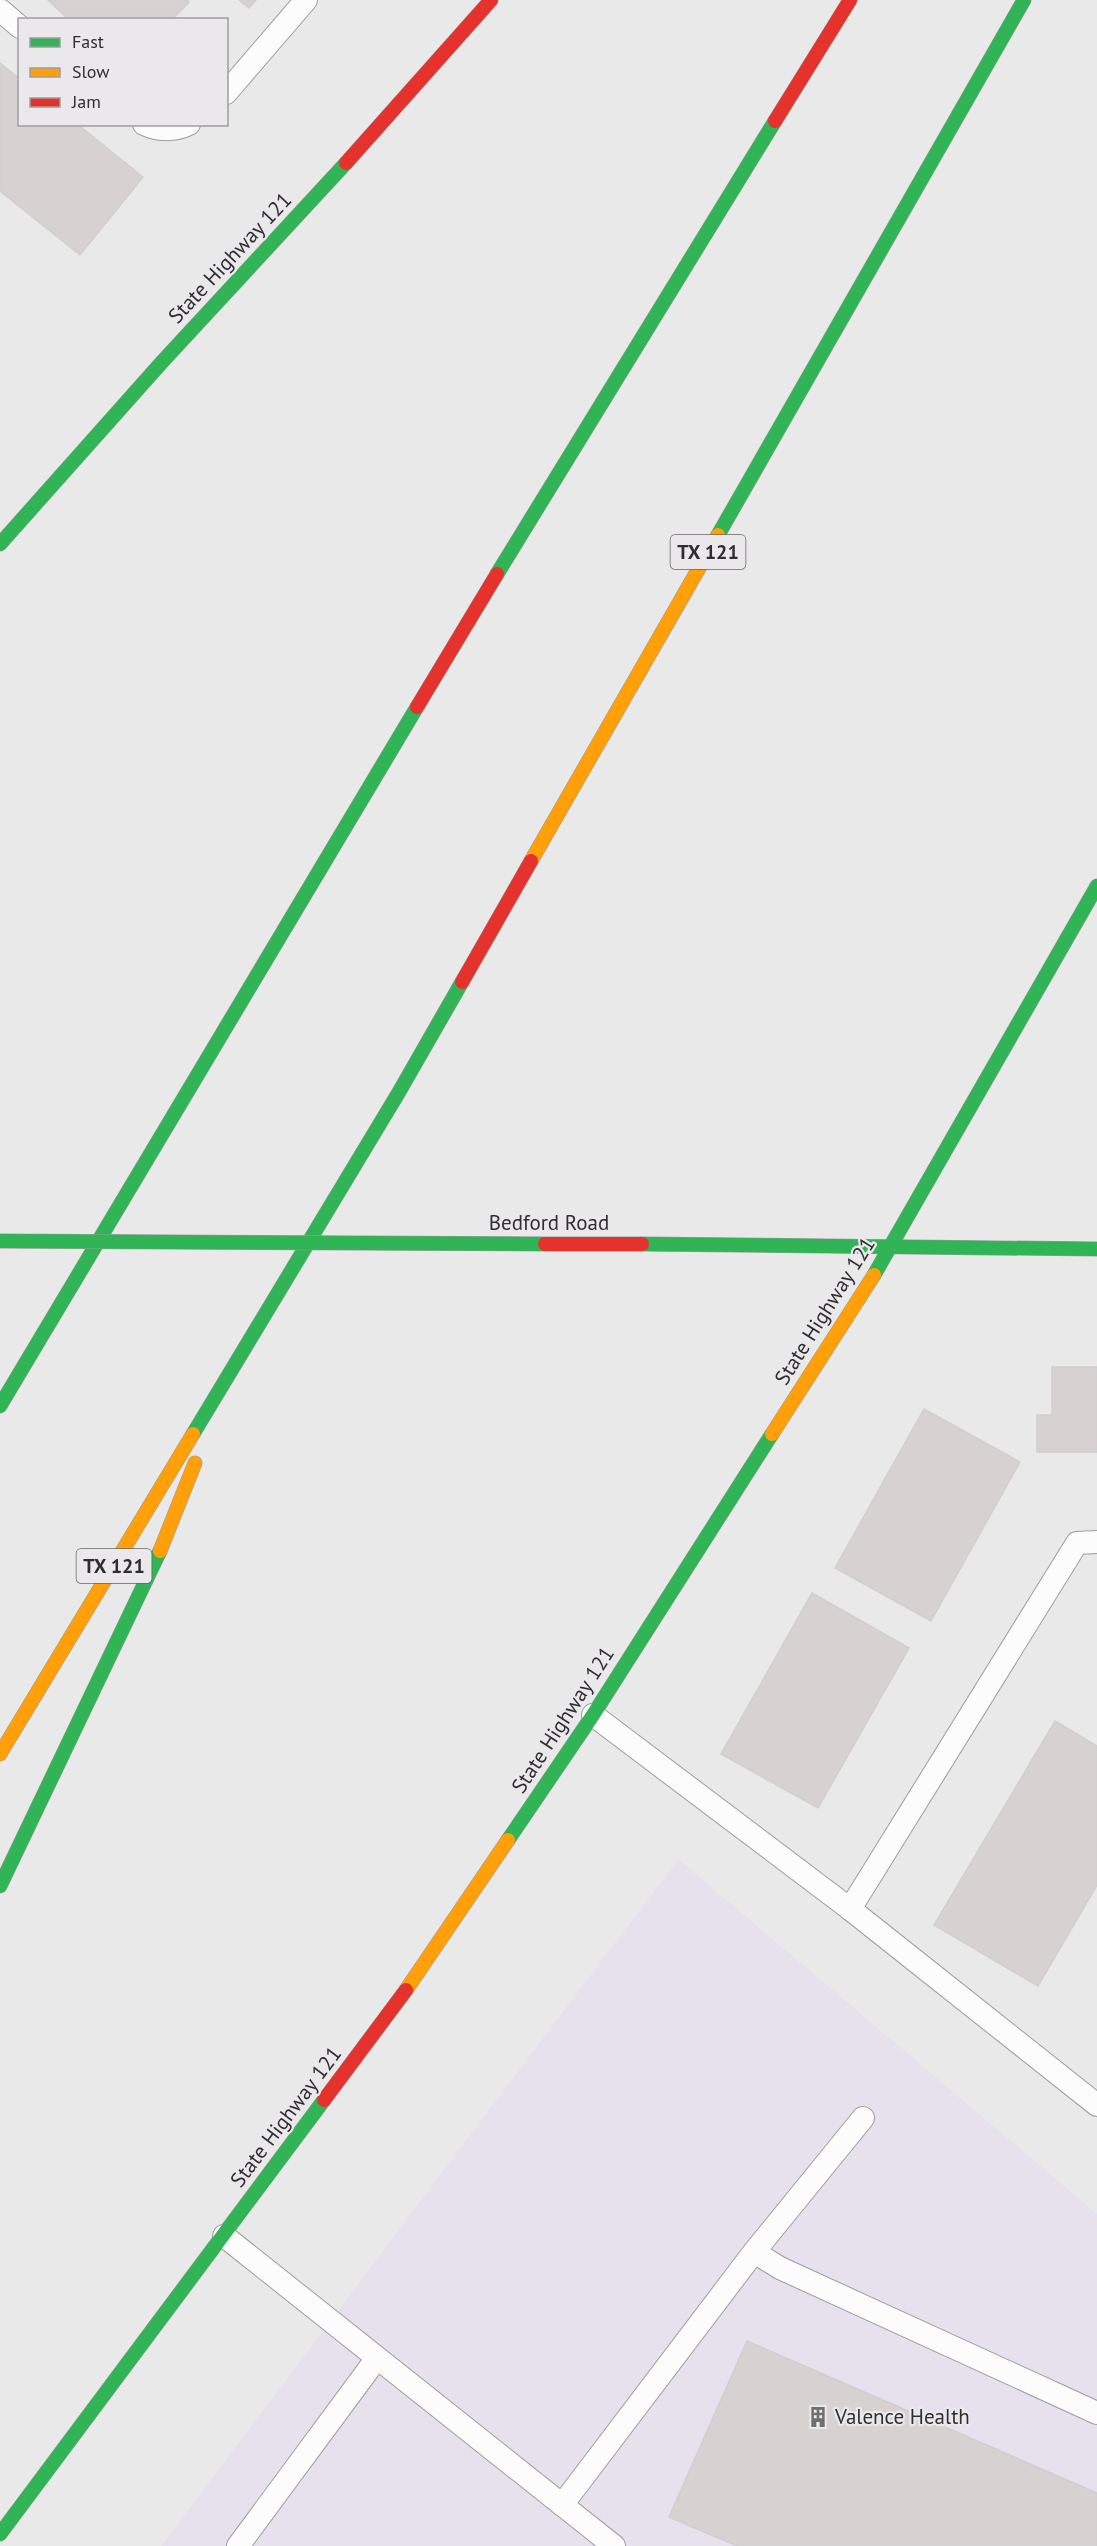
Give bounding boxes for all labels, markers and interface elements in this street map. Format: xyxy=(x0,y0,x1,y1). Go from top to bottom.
legend xyxy=(18,18,228,126)
text: Fast xyxy=(72,30,104,53)
text: Slow xyxy=(72,60,110,83)
text: Jam xyxy=(71,90,101,113)
street label: State Highway 121 xyxy=(162,187,297,329)
road number: TX 121 xyxy=(670,535,746,569)
street label: Bedford Road xyxy=(489,1209,609,1236)
street label: State Highway 121 xyxy=(768,1232,881,1390)
road number: TX 121 xyxy=(76,1549,152,1583)
street label: State Highway 121 xyxy=(505,1641,620,1798)
street label: State Highway 121 xyxy=(224,2041,347,2192)
place label: Valence Health xyxy=(834,2403,970,2430)
building icon: Valence Health xyxy=(806,2405,830,2429)

